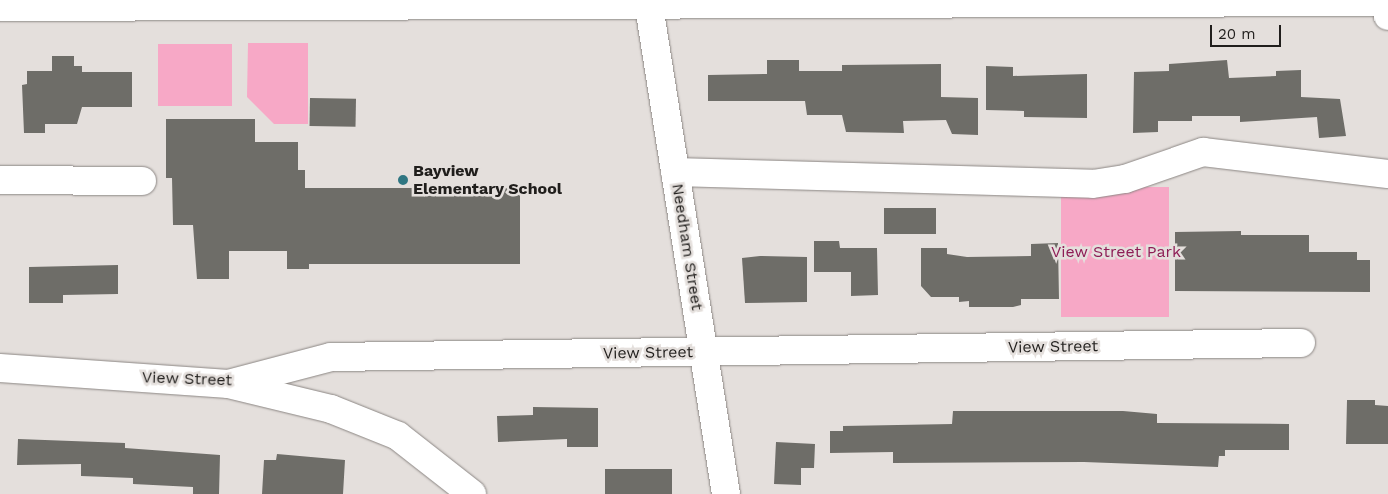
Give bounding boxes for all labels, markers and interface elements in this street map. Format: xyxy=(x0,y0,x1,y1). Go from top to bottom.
scale bar xyxy=(1213,15,1284,47)
text: 20 m xyxy=(1218,25,1256,43)
place label: Bayview Elementary School xyxy=(413,161,562,199)
marker: Bayview Elementary School xyxy=(397,174,409,186)
street label: Needham Street xyxy=(668,182,706,312)
park label: View Street Park xyxy=(1051,242,1181,262)
street label: View Street xyxy=(1008,337,1098,357)
street label: View Street xyxy=(603,343,693,363)
street label: View Street xyxy=(141,368,233,390)

